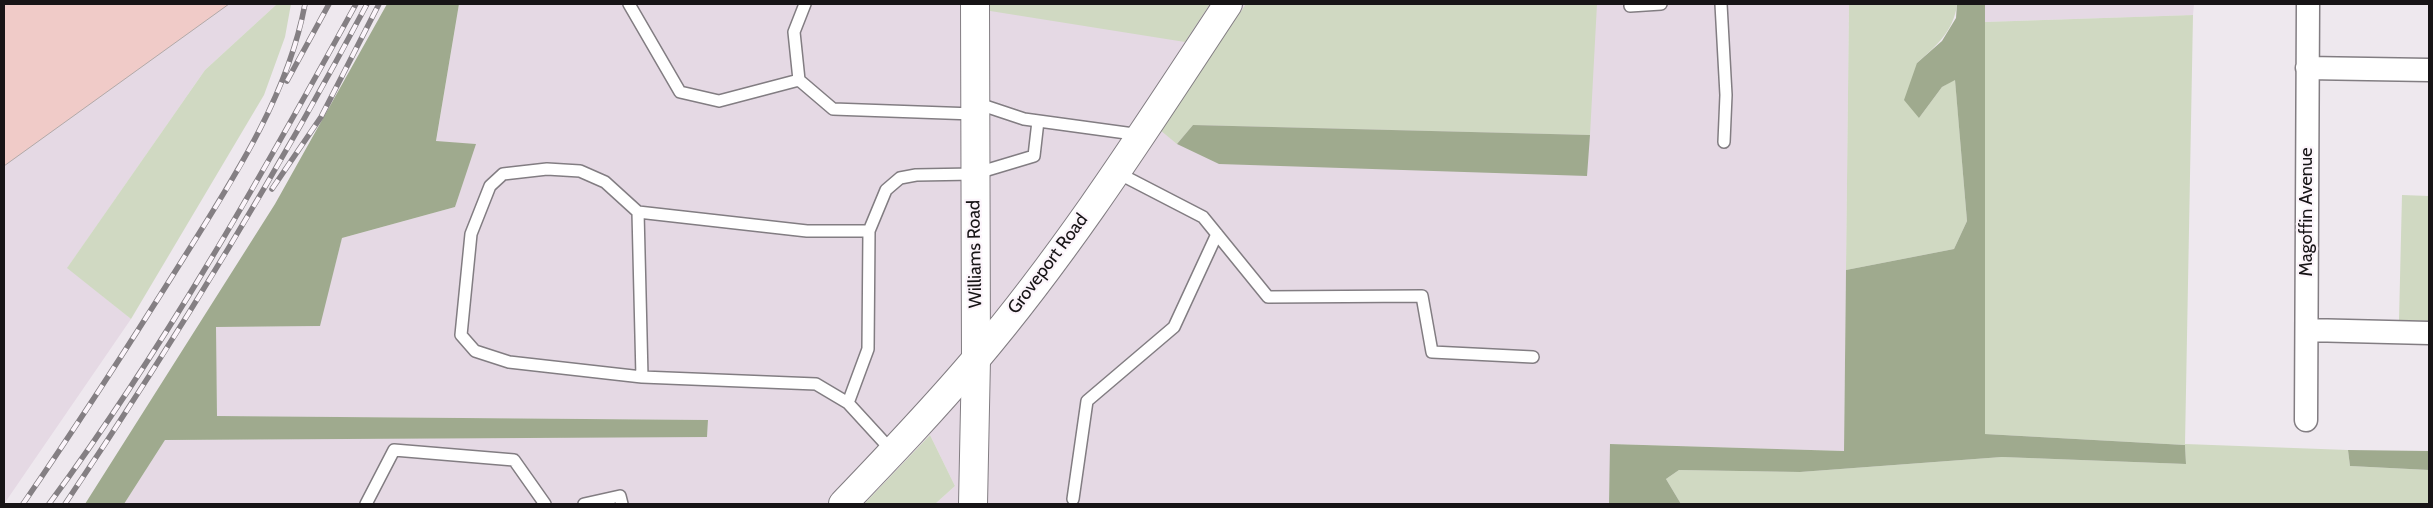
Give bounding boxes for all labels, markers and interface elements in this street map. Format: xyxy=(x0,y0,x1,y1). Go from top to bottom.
street label: Magoffin Avenue xyxy=(2296,148,2318,276)
street label: Williams Road xyxy=(963,200,987,308)
street label: Groveport Road xyxy=(1003,210,1093,318)

